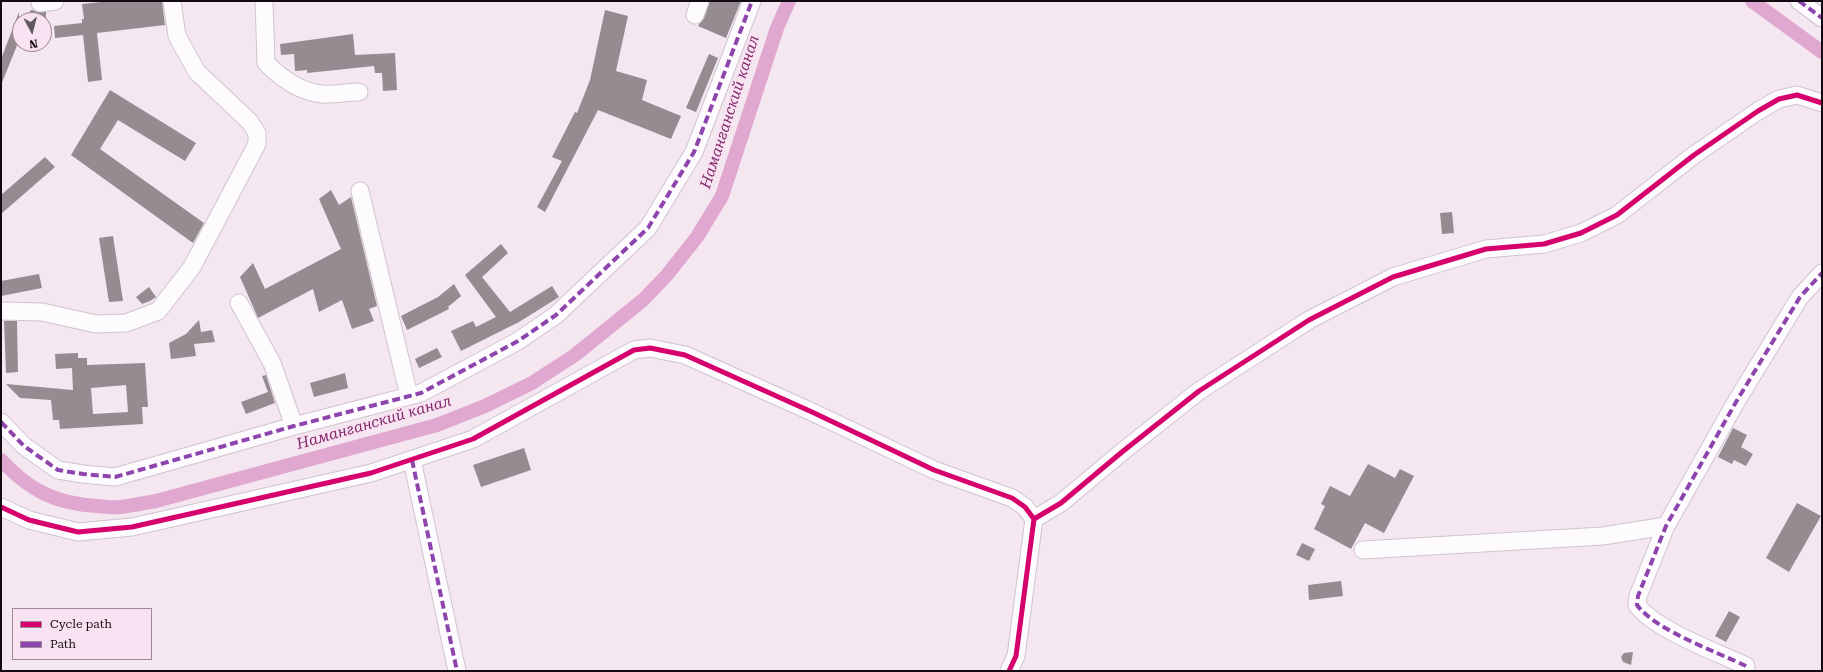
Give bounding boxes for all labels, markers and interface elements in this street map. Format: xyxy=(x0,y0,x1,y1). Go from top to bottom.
north arrow xyxy=(12,12,52,52)
water label: Наманганский канал xyxy=(697,33,763,191)
text: N xyxy=(28,36,38,50)
water label: Наманганский канал xyxy=(295,392,453,454)
legend xyxy=(12,608,152,660)
text: Cycle path xyxy=(50,617,112,631)
text: Path xyxy=(50,637,76,651)

